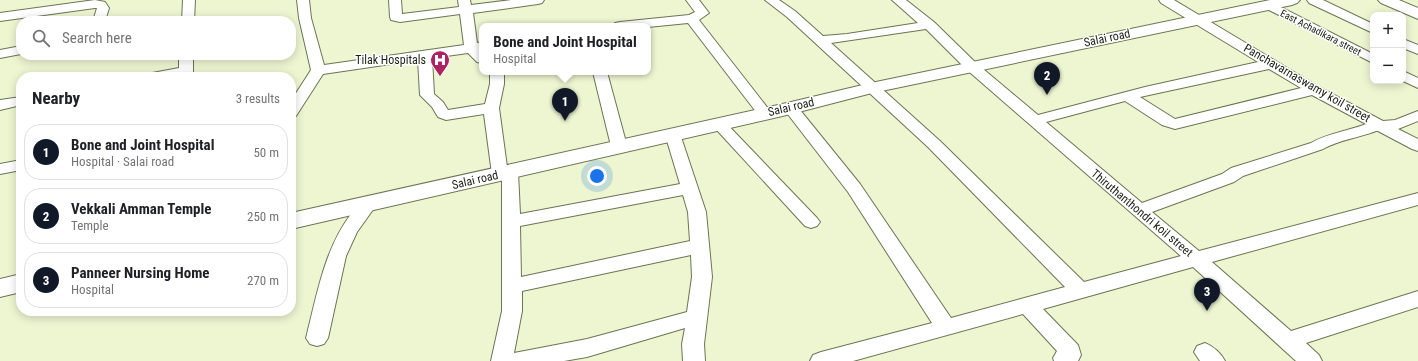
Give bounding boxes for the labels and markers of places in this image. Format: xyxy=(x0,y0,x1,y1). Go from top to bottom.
hospital icon: Tilak Hospitals xyxy=(429,49,451,77)
place label: Tilak Hospitals xyxy=(355,53,426,67)
pin: 2 xyxy=(1034,62,1060,95)
pin: 1 xyxy=(552,88,578,121)
pin: 3 xyxy=(1194,278,1220,311)

